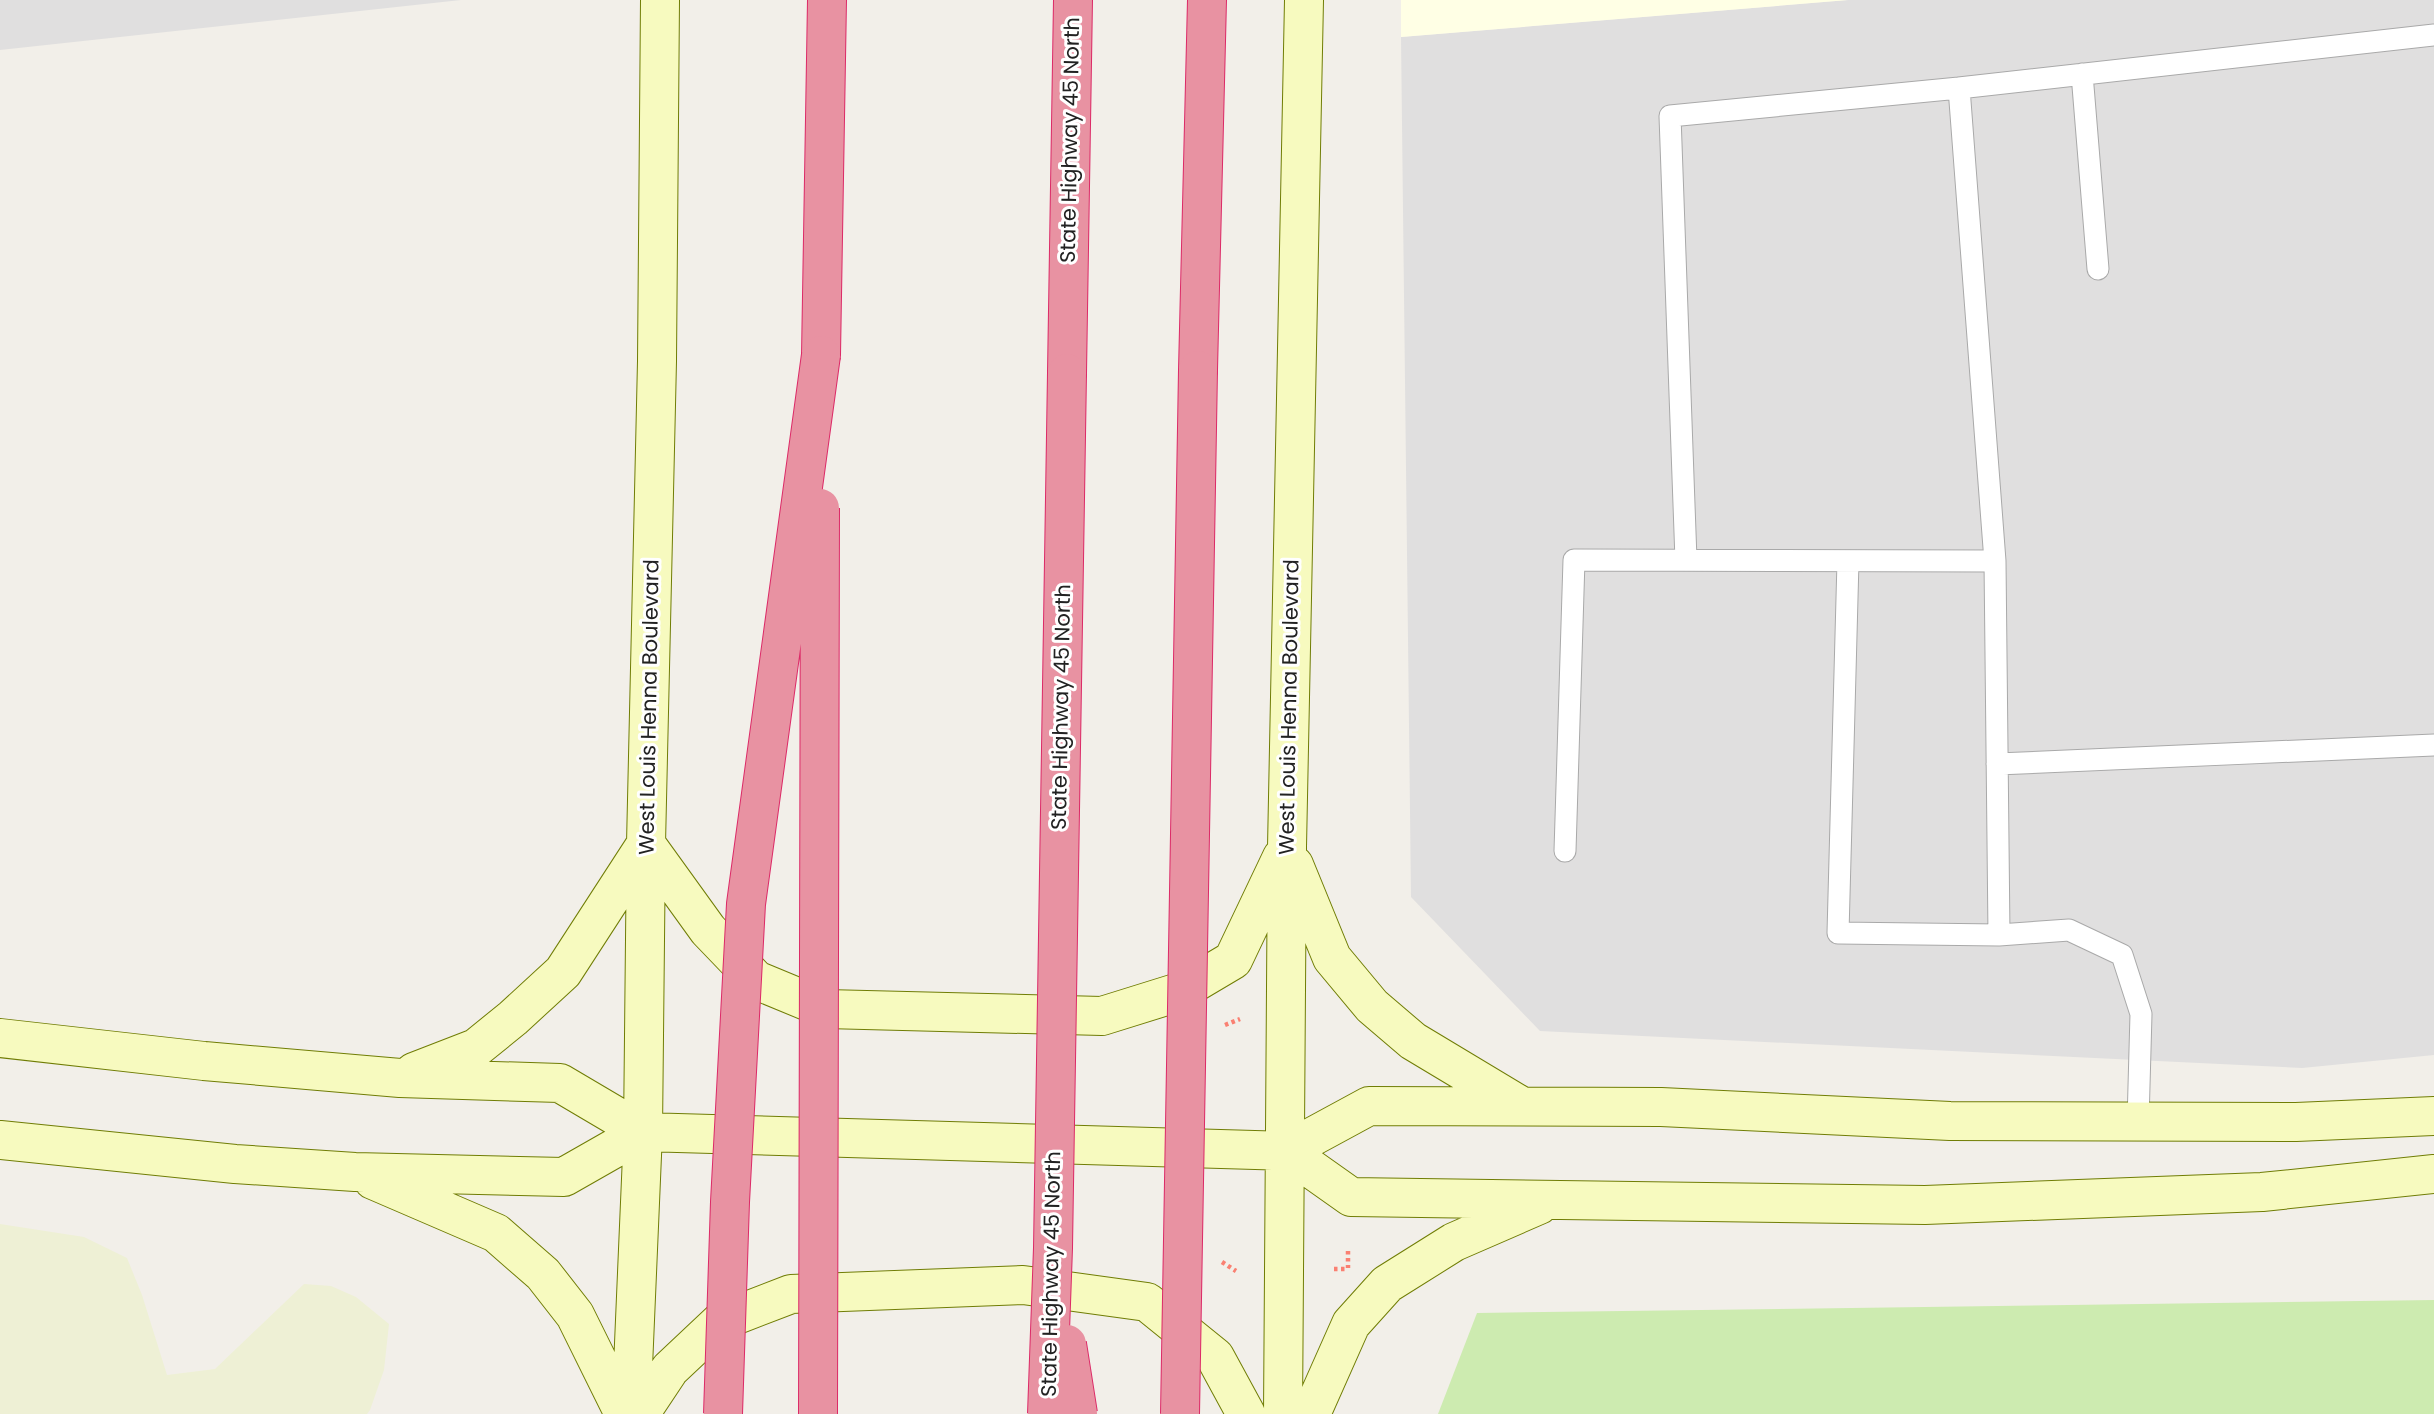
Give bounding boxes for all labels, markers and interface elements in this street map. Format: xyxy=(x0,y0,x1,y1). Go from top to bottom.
street label: State Highway 45 North xyxy=(1053,17,1086,263)
street label: West Louis Henna Boulevard xyxy=(631,559,666,855)
street label: West Louis Henna Boulevard xyxy=(1271,559,1306,855)
street label: State Highway 45 North xyxy=(1044,584,1077,830)
street label: State Highway 45 North xyxy=(1034,1151,1067,1397)

